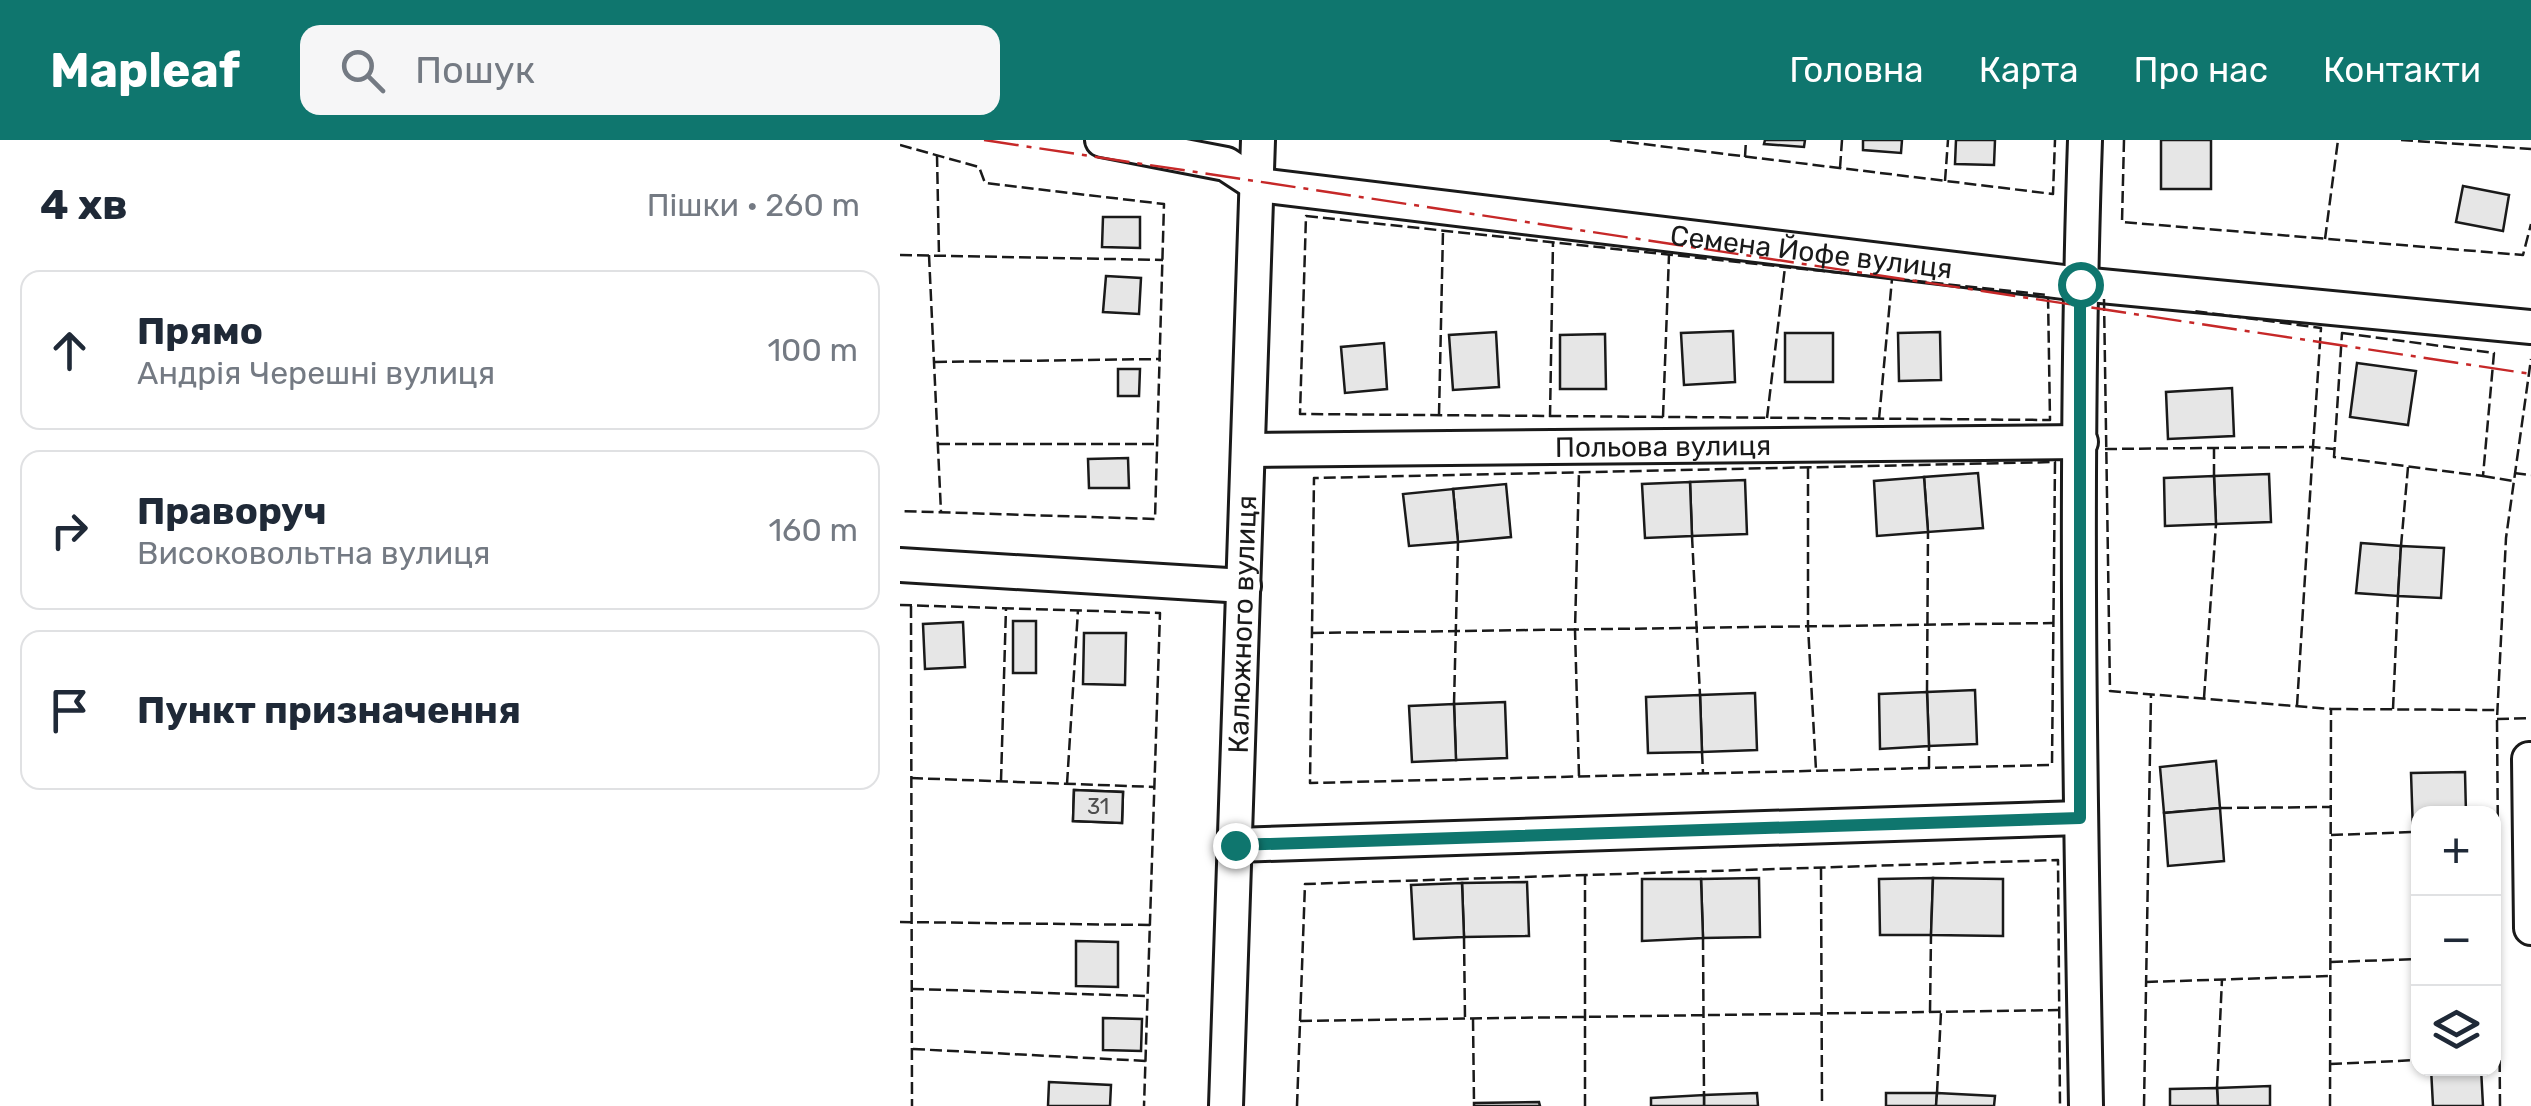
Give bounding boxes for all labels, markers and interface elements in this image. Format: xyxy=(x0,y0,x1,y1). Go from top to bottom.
search box xyxy=(300,25,1000,115)
text: Mapleaf xyxy=(50,42,240,99)
icon: search xyxy=(335,43,390,98)
text: Пошук xyxy=(415,47,535,93)
text: Головна xyxy=(1789,49,1924,91)
text: Карта xyxy=(1979,49,2079,91)
text: Про нас xyxy=(2134,49,2268,91)
text: Контакти xyxy=(2323,49,2481,91)
text: 4 хв xyxy=(40,180,128,230)
text: Пішки · 260 m xyxy=(647,186,860,224)
street label: Семена Йофе вулиця xyxy=(1668,218,1954,285)
route start xyxy=(2058,262,2104,308)
text: Прямо xyxy=(137,308,263,354)
icon: ahead xyxy=(42,323,97,378)
text: 100 m xyxy=(767,331,858,369)
text: Андрія Черешні вулиця xyxy=(137,354,495,392)
street label: Польова вулиця xyxy=(1555,428,1771,464)
text: Праворуч xyxy=(137,488,327,534)
street label: Калюжного вулиця xyxy=(1221,495,1263,754)
icon: right xyxy=(42,503,97,558)
text: 160 m xyxy=(768,511,858,549)
text: Високовольтна вулиця xyxy=(137,534,490,572)
icon: arrive xyxy=(42,683,97,738)
text: Пункт призначення xyxy=(137,687,521,733)
house number: 31 xyxy=(1087,793,1109,820)
map controls xyxy=(2411,806,2501,1076)
button: + xyxy=(2411,806,2501,896)
route end xyxy=(1213,823,1259,869)
button: − xyxy=(2411,896,2501,986)
button: layers xyxy=(2411,986,2501,1076)

